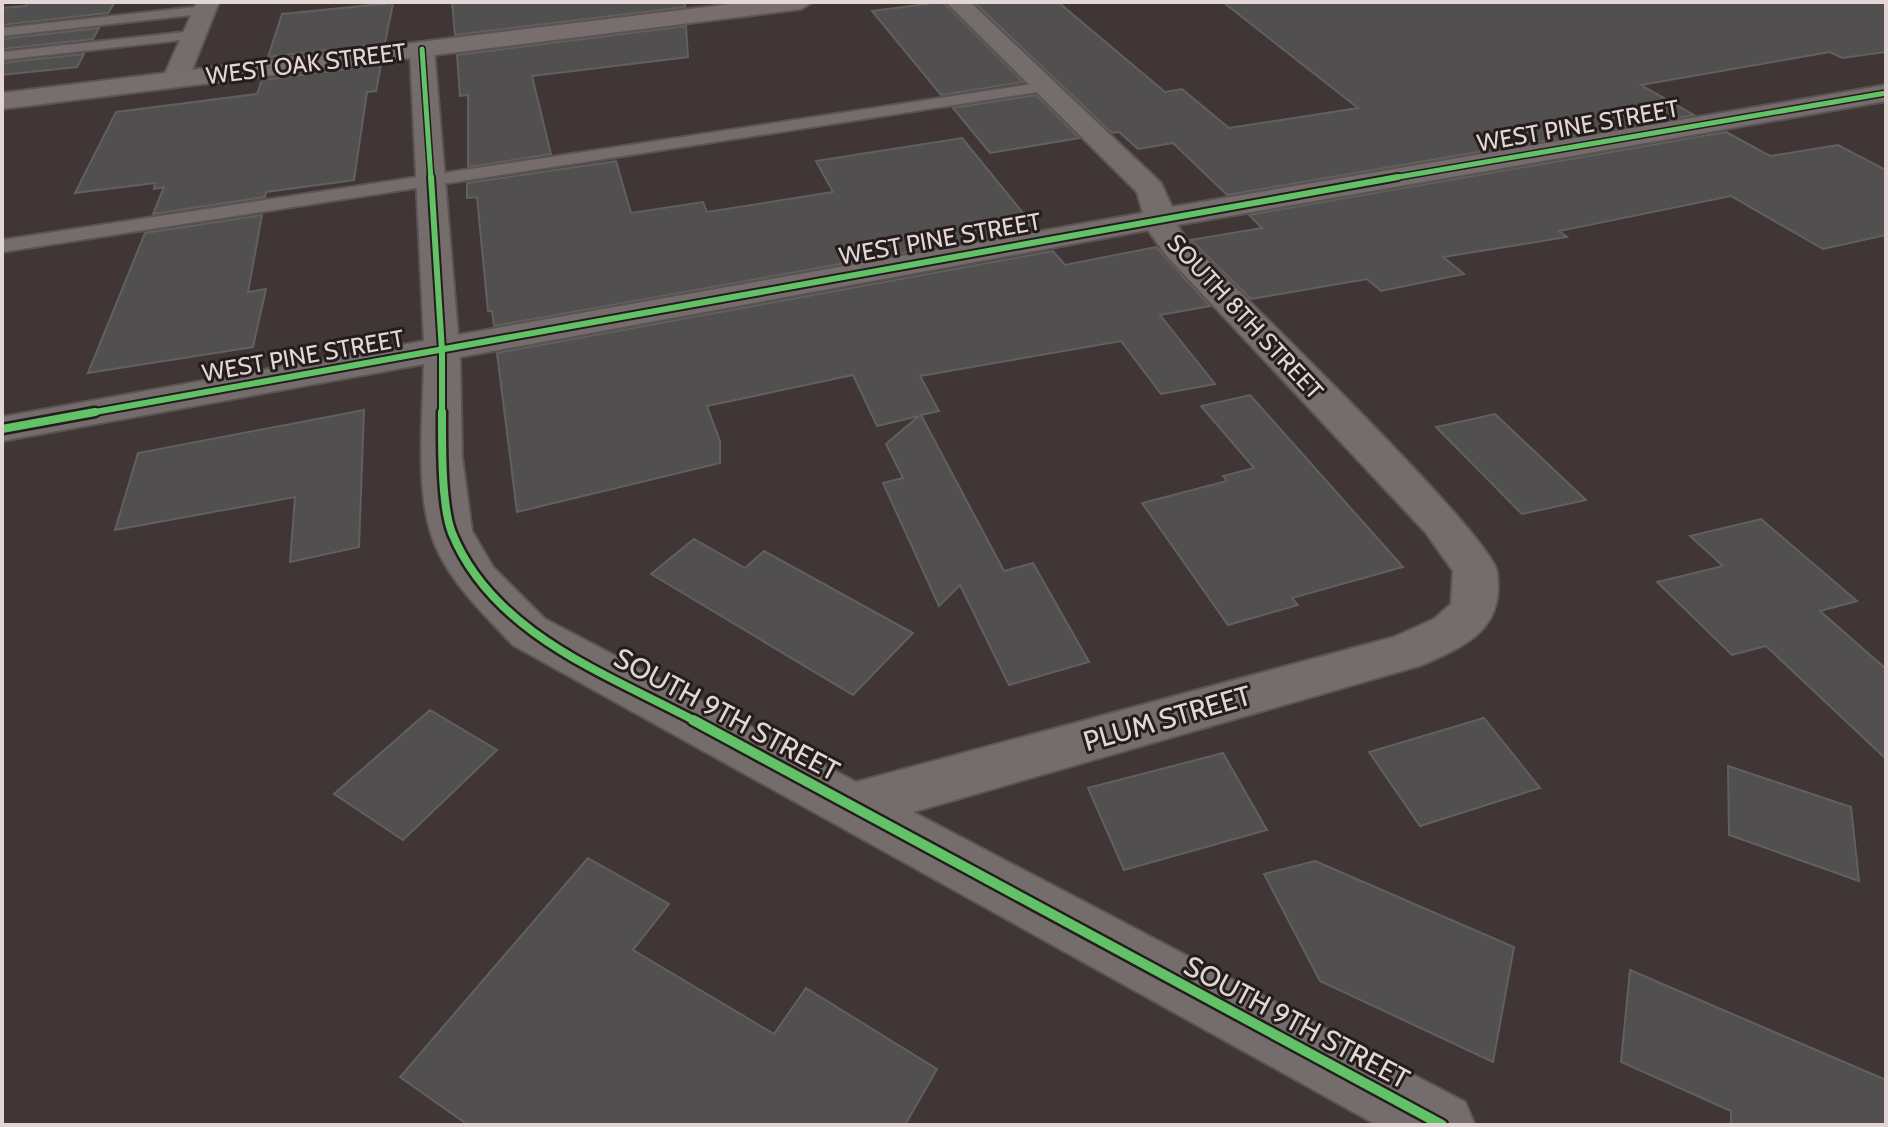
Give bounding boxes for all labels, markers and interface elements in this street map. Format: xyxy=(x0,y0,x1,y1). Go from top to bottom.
street label: WEST OAK STREET xyxy=(204,37,408,90)
street label: WEST PINE STREET xyxy=(1475,93,1681,158)
street label: WEST PINE STREET xyxy=(837,206,1043,271)
street label: SOUTH 8TH STREET xyxy=(1161,228,1329,405)
street label: WEST PINE STREET xyxy=(200,323,406,388)
street label: SOUTH 9TH STREET xyxy=(609,640,845,788)
street label: PLUM STREET xyxy=(1079,678,1255,758)
street label: SOUTH 9TH STREET xyxy=(1179,948,1415,1096)

